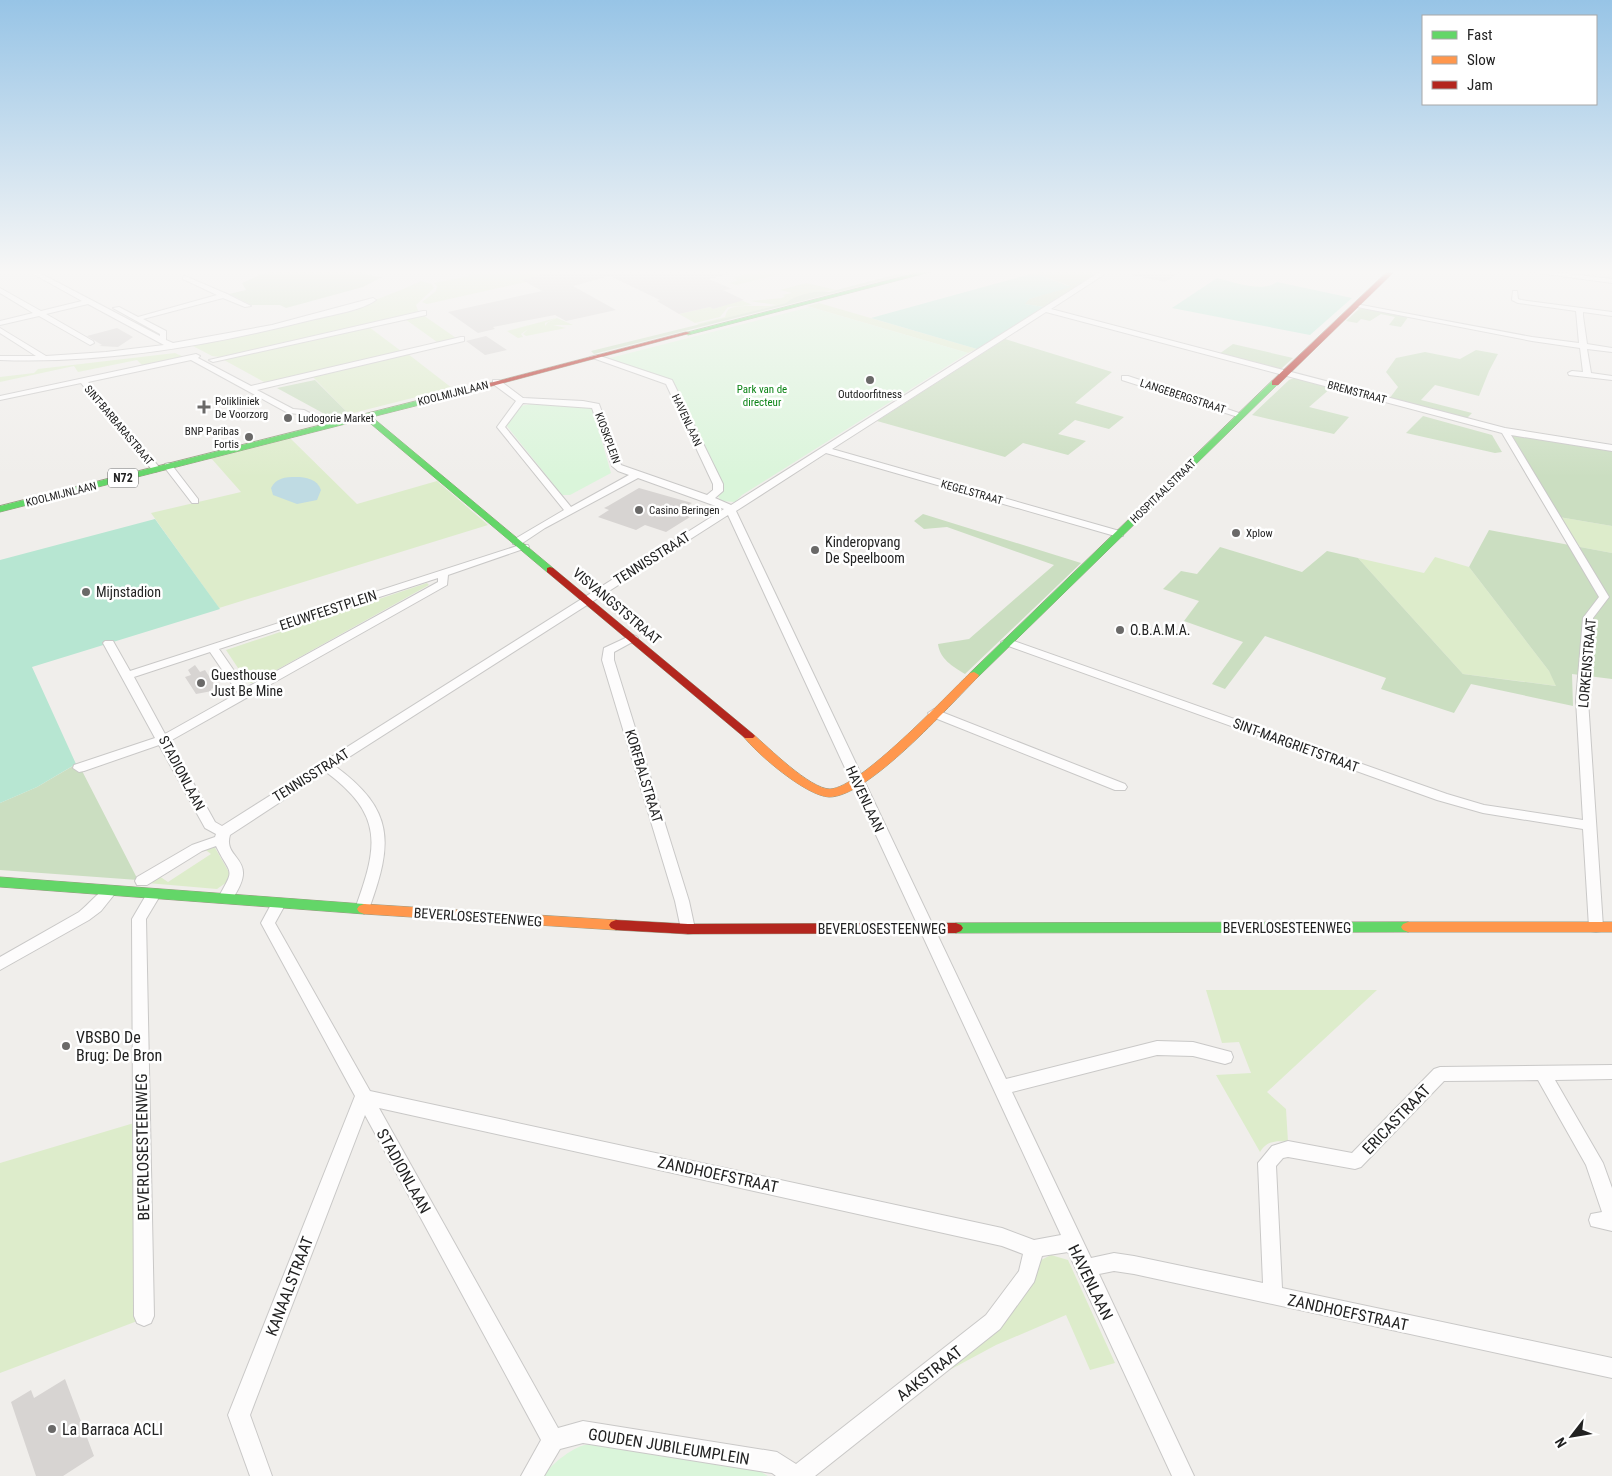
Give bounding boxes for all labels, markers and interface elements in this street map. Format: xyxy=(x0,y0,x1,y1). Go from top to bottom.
legend xyxy=(1422,15,1597,105)
text: Fast xyxy=(1467,26,1492,44)
text: Slow xyxy=(1467,51,1496,69)
text: Jam xyxy=(1467,76,1493,94)
marker: Outdoorfitness xyxy=(864,374,876,386)
street label: LANGEBERGSTRAAT xyxy=(1138,377,1228,417)
street label: KOOLMIJNLAAN xyxy=(416,378,490,409)
street label: BREMSTRAAT xyxy=(1326,378,1388,407)
street label: SINT-BARBARASTRAAT xyxy=(81,383,156,468)
park label: Park van de directeur xyxy=(737,383,787,409)
place label: Outdoorfitness xyxy=(838,388,902,401)
street label: HAVENLAAN xyxy=(669,392,704,448)
place label: Polikliniek De Voorzorg xyxy=(215,395,268,421)
marker: Polikliniek De Voorzorg xyxy=(197,400,211,414)
street label: KIOSKPLEIN xyxy=(592,411,623,466)
marker: Ludogorie Market xyxy=(282,412,294,424)
place label: Ludogorie Market xyxy=(298,412,374,425)
place label: BNP Paribas Fortis xyxy=(185,425,239,451)
marker: BNP Paribas Fortis xyxy=(243,431,255,443)
street label: HOSPITAALSTRAAT xyxy=(1128,457,1199,526)
road number: N72 xyxy=(108,468,138,488)
street label: KEGELSTRAAT xyxy=(939,477,1005,508)
street label: KOOLMIJNLAAN xyxy=(24,479,98,510)
marker: Casino Beringen xyxy=(633,504,645,516)
place label: Casino Beringen xyxy=(649,504,720,517)
marker: Xplow xyxy=(1230,527,1242,539)
place label: Xplow xyxy=(1246,527,1273,540)
street label: TENNISSTRAAT xyxy=(611,528,693,588)
place label: Kinderopvang De Speelboom xyxy=(825,534,905,566)
marker: Kinderopvang De Speelboom xyxy=(809,544,821,556)
street label: VISVANGSTSTRAAT xyxy=(570,565,664,647)
place label: Mijnstadion xyxy=(96,584,161,600)
marker: Mijnstadion xyxy=(80,586,92,598)
street label: EEUWFEESTPLEIN xyxy=(277,587,379,633)
street label: LORKENSTRAAT xyxy=(1575,618,1599,708)
place label: O.B.A.M.A. xyxy=(1130,622,1191,638)
marker: O.B.A.M.A. xyxy=(1114,624,1126,636)
place label: Guesthouse Just Be Mine xyxy=(211,667,283,699)
marker: Guesthouse Just Be Mine xyxy=(195,677,207,689)
street label: SINT-MARGRIETSTRAAT xyxy=(1231,715,1361,775)
street label: KORFBALSTRAAT xyxy=(622,727,666,825)
street label: STADIONLAAN xyxy=(156,733,208,813)
street label: TENNISSTRAAT xyxy=(270,745,352,805)
street label: HAVENLAAN xyxy=(843,763,887,835)
street label: BEVERLOSESTEENWEG xyxy=(413,905,543,929)
street label: BEVERLOSESTEENWEG xyxy=(1223,920,1351,936)
street label: BEVERLOSESTEENWEG xyxy=(818,921,946,937)
place label: VBSBO De Brug: De Bron xyxy=(76,1028,162,1065)
marker: VBSBO De Brug: De Bron xyxy=(60,1040,72,1052)
street label: BEVERLOSESTEENWEG xyxy=(132,1073,153,1221)
street label: ERICASTRAAT xyxy=(1358,1081,1434,1158)
street label: STADIONLAAN xyxy=(372,1126,435,1217)
street label: ZANDHOEFSTRAAT xyxy=(656,1152,780,1197)
street label: KANAALSTRAAT xyxy=(262,1234,317,1339)
street label: HAVENLAAN xyxy=(1064,1241,1117,1323)
street label: ZANDHOEFSTRAAT xyxy=(1286,1290,1410,1335)
street label: AAKSTRAAT xyxy=(893,1342,966,1405)
north arrow xyxy=(1547,1411,1597,1461)
place label: La Barraca ACLI xyxy=(62,1420,163,1439)
marker: La Barraca ACLI xyxy=(46,1423,58,1435)
street label: GOUDEN JUBILEUMPLEIN xyxy=(587,1424,751,1469)
text: N xyxy=(1552,1435,1570,1450)

